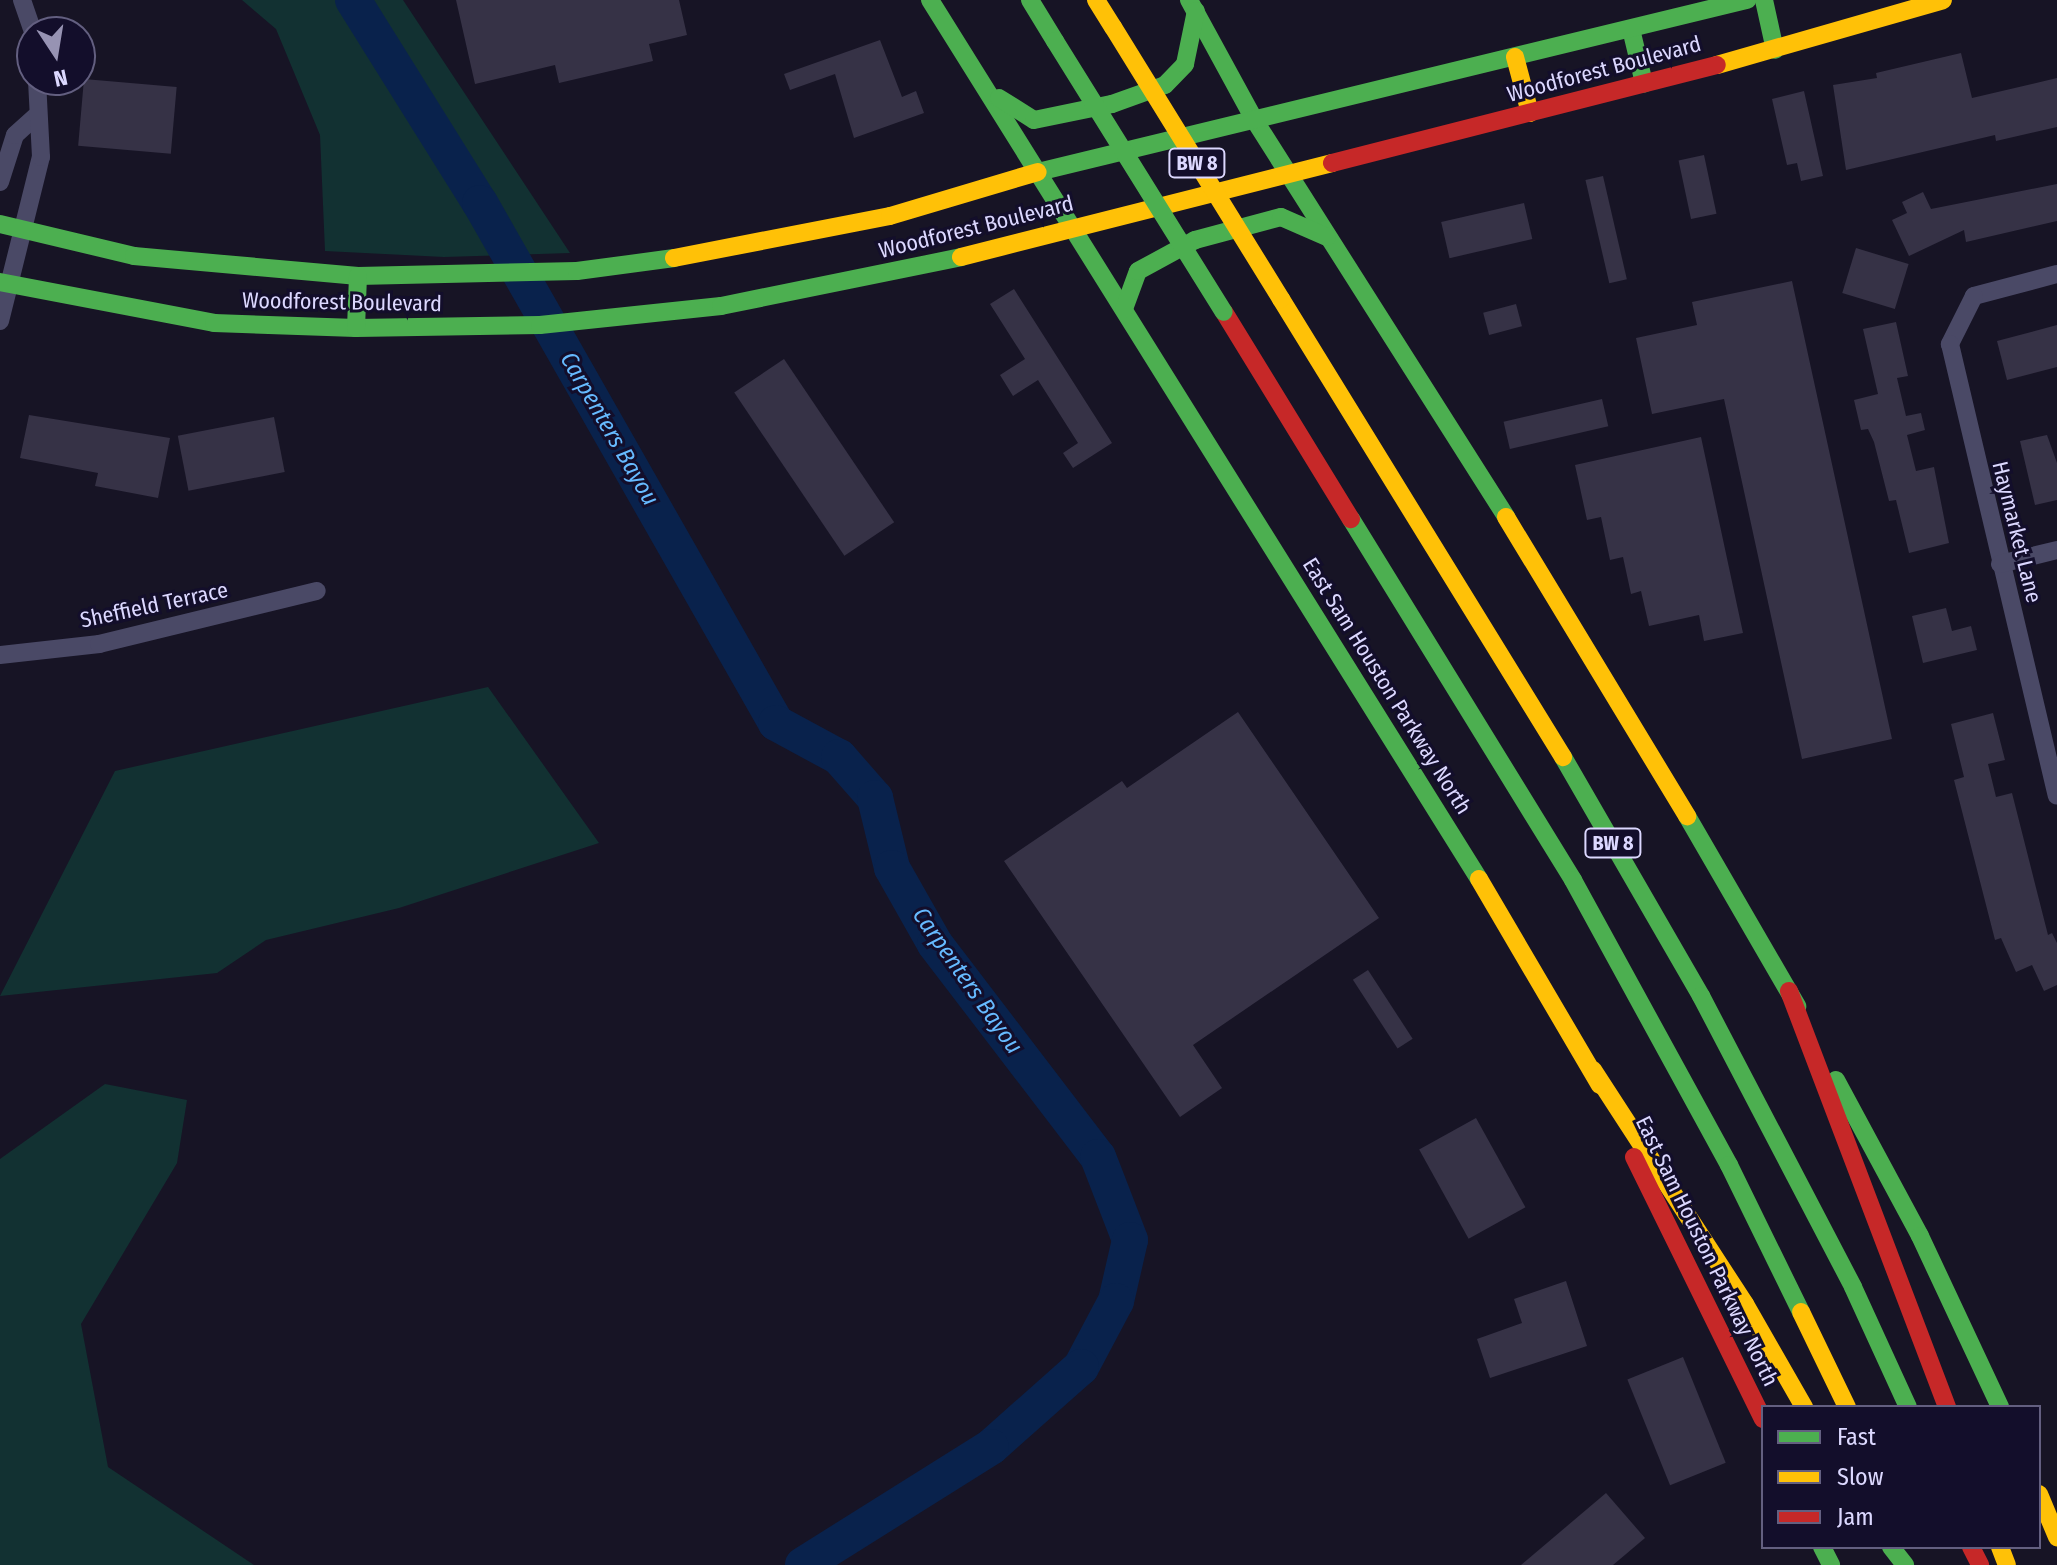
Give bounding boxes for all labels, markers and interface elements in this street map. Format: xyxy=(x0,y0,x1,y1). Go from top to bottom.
north arrow xyxy=(16,16,96,96)
street label: Woodforest Boulevard xyxy=(1504,30,1704,108)
text: N xyxy=(51,63,70,93)
road number: BW 8 xyxy=(1167,147,1227,179)
street label: Woodforest Boulevard xyxy=(876,190,1076,264)
street label: Woodforest Boulevard xyxy=(242,287,442,317)
water label: Carpenters Bayou xyxy=(553,347,665,511)
street label: Haymarket Lane xyxy=(1987,458,2047,606)
street label: East Sam Houston Parkway North xyxy=(1297,553,1477,819)
street label: Sheffield Terrace xyxy=(78,576,230,634)
road number: BW 8 xyxy=(1583,827,1643,859)
water label: Carpenters Bayou xyxy=(906,902,1028,1060)
street label: East Sam Houston Parkway North xyxy=(1630,1112,1784,1390)
legend xyxy=(1761,1405,2041,1549)
text: Fast xyxy=(1837,1423,1876,1451)
text: Slow xyxy=(1837,1463,1883,1491)
text: Jam xyxy=(1837,1503,1874,1531)

